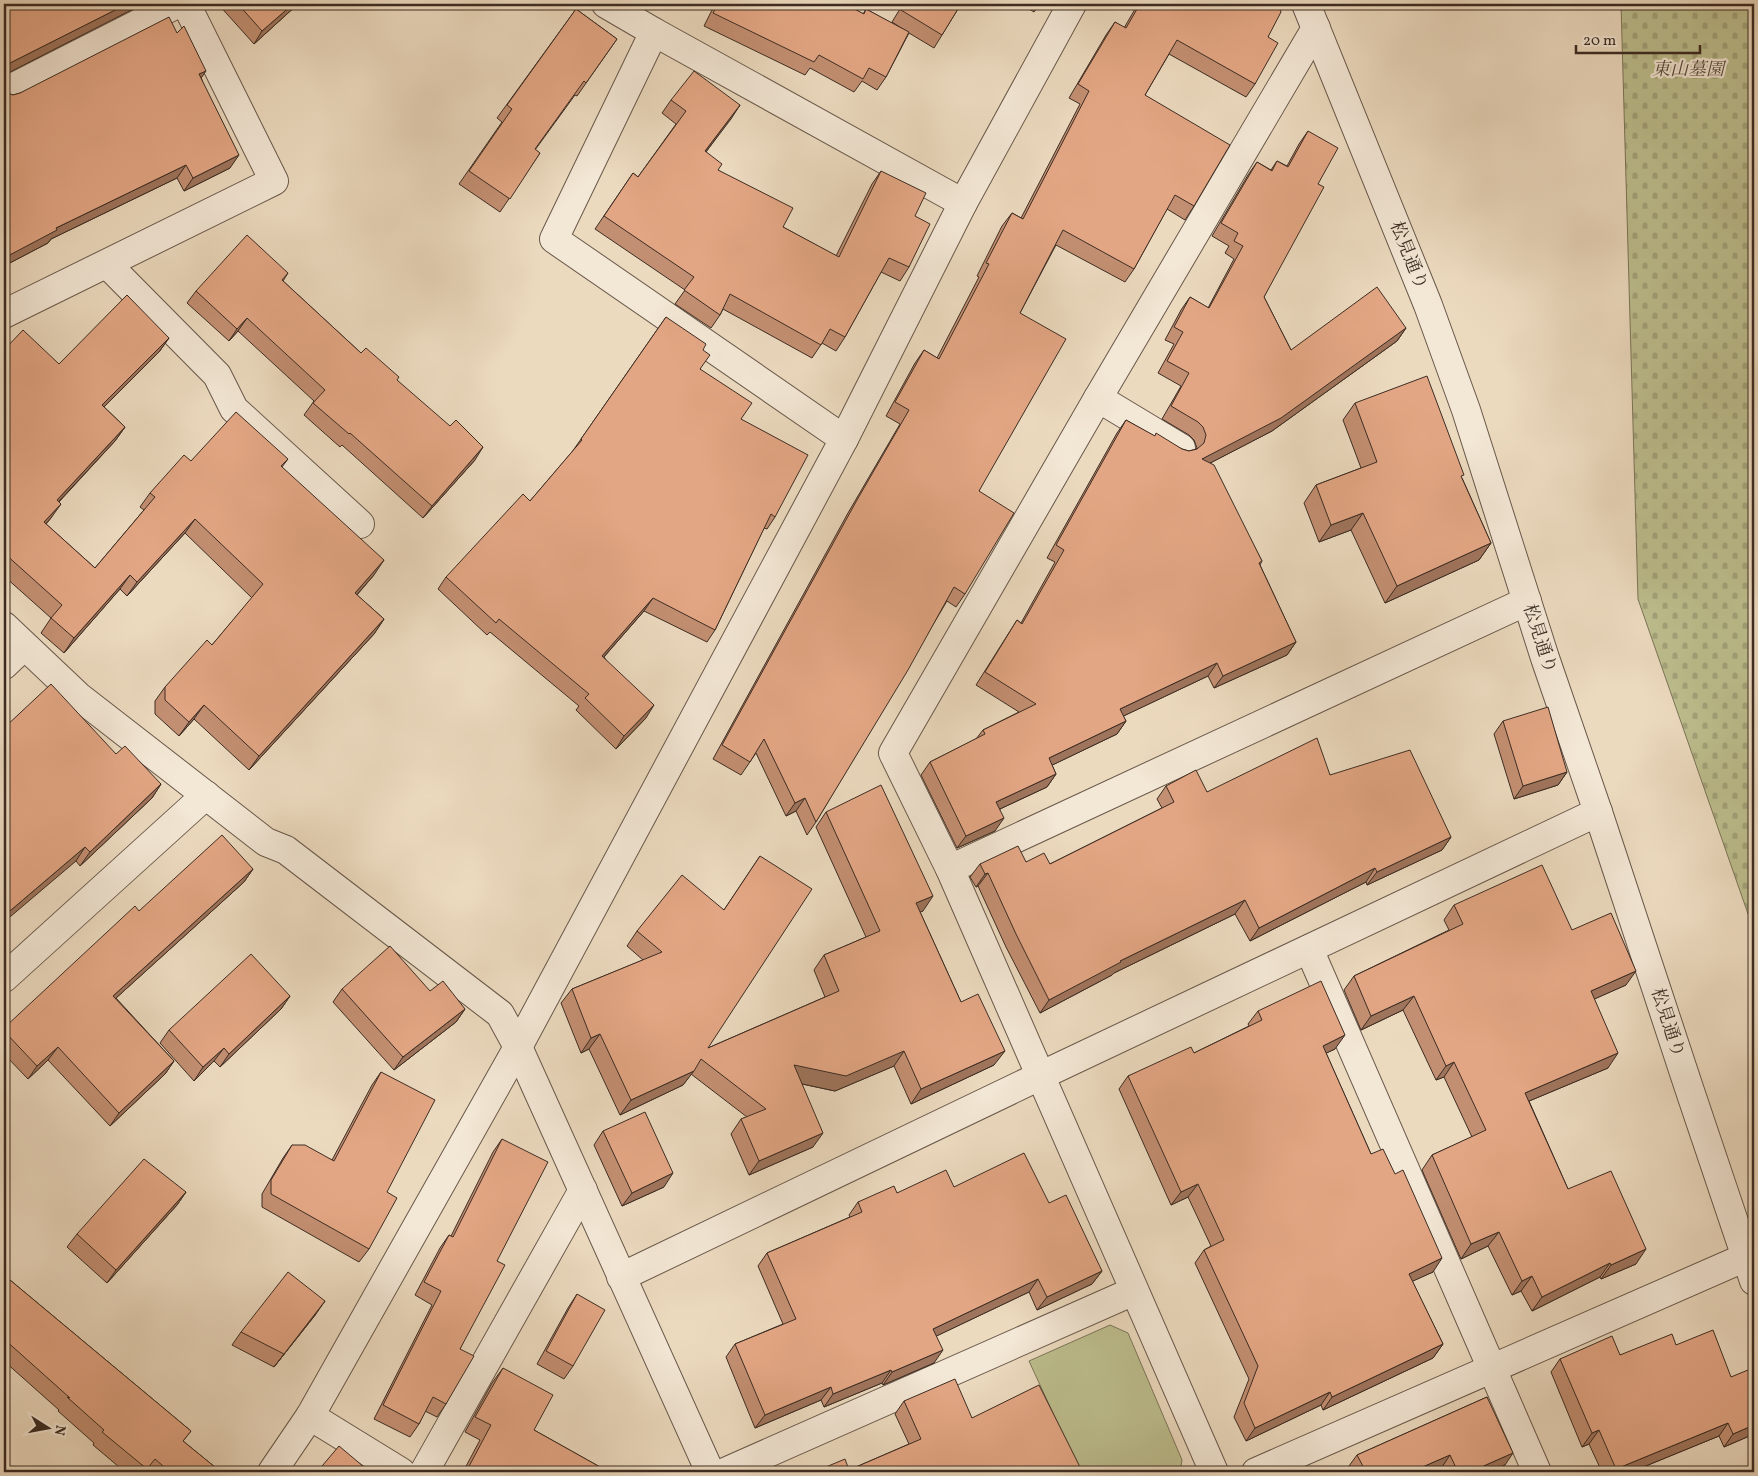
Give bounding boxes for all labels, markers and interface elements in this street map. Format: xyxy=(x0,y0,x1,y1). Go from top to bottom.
scale bar xyxy=(1576,22,1699,54)
text: 20 m xyxy=(1583,31,1616,52)
park label: 東山墓園 xyxy=(1652,58,1727,83)
street label: 松見通り xyxy=(1383,218,1433,294)
street label: 松見通り xyxy=(1516,601,1562,677)
street label: 松見通り xyxy=(1644,985,1690,1061)
north arrow xyxy=(22,1404,72,1454)
text: N xyxy=(49,1423,70,1437)

